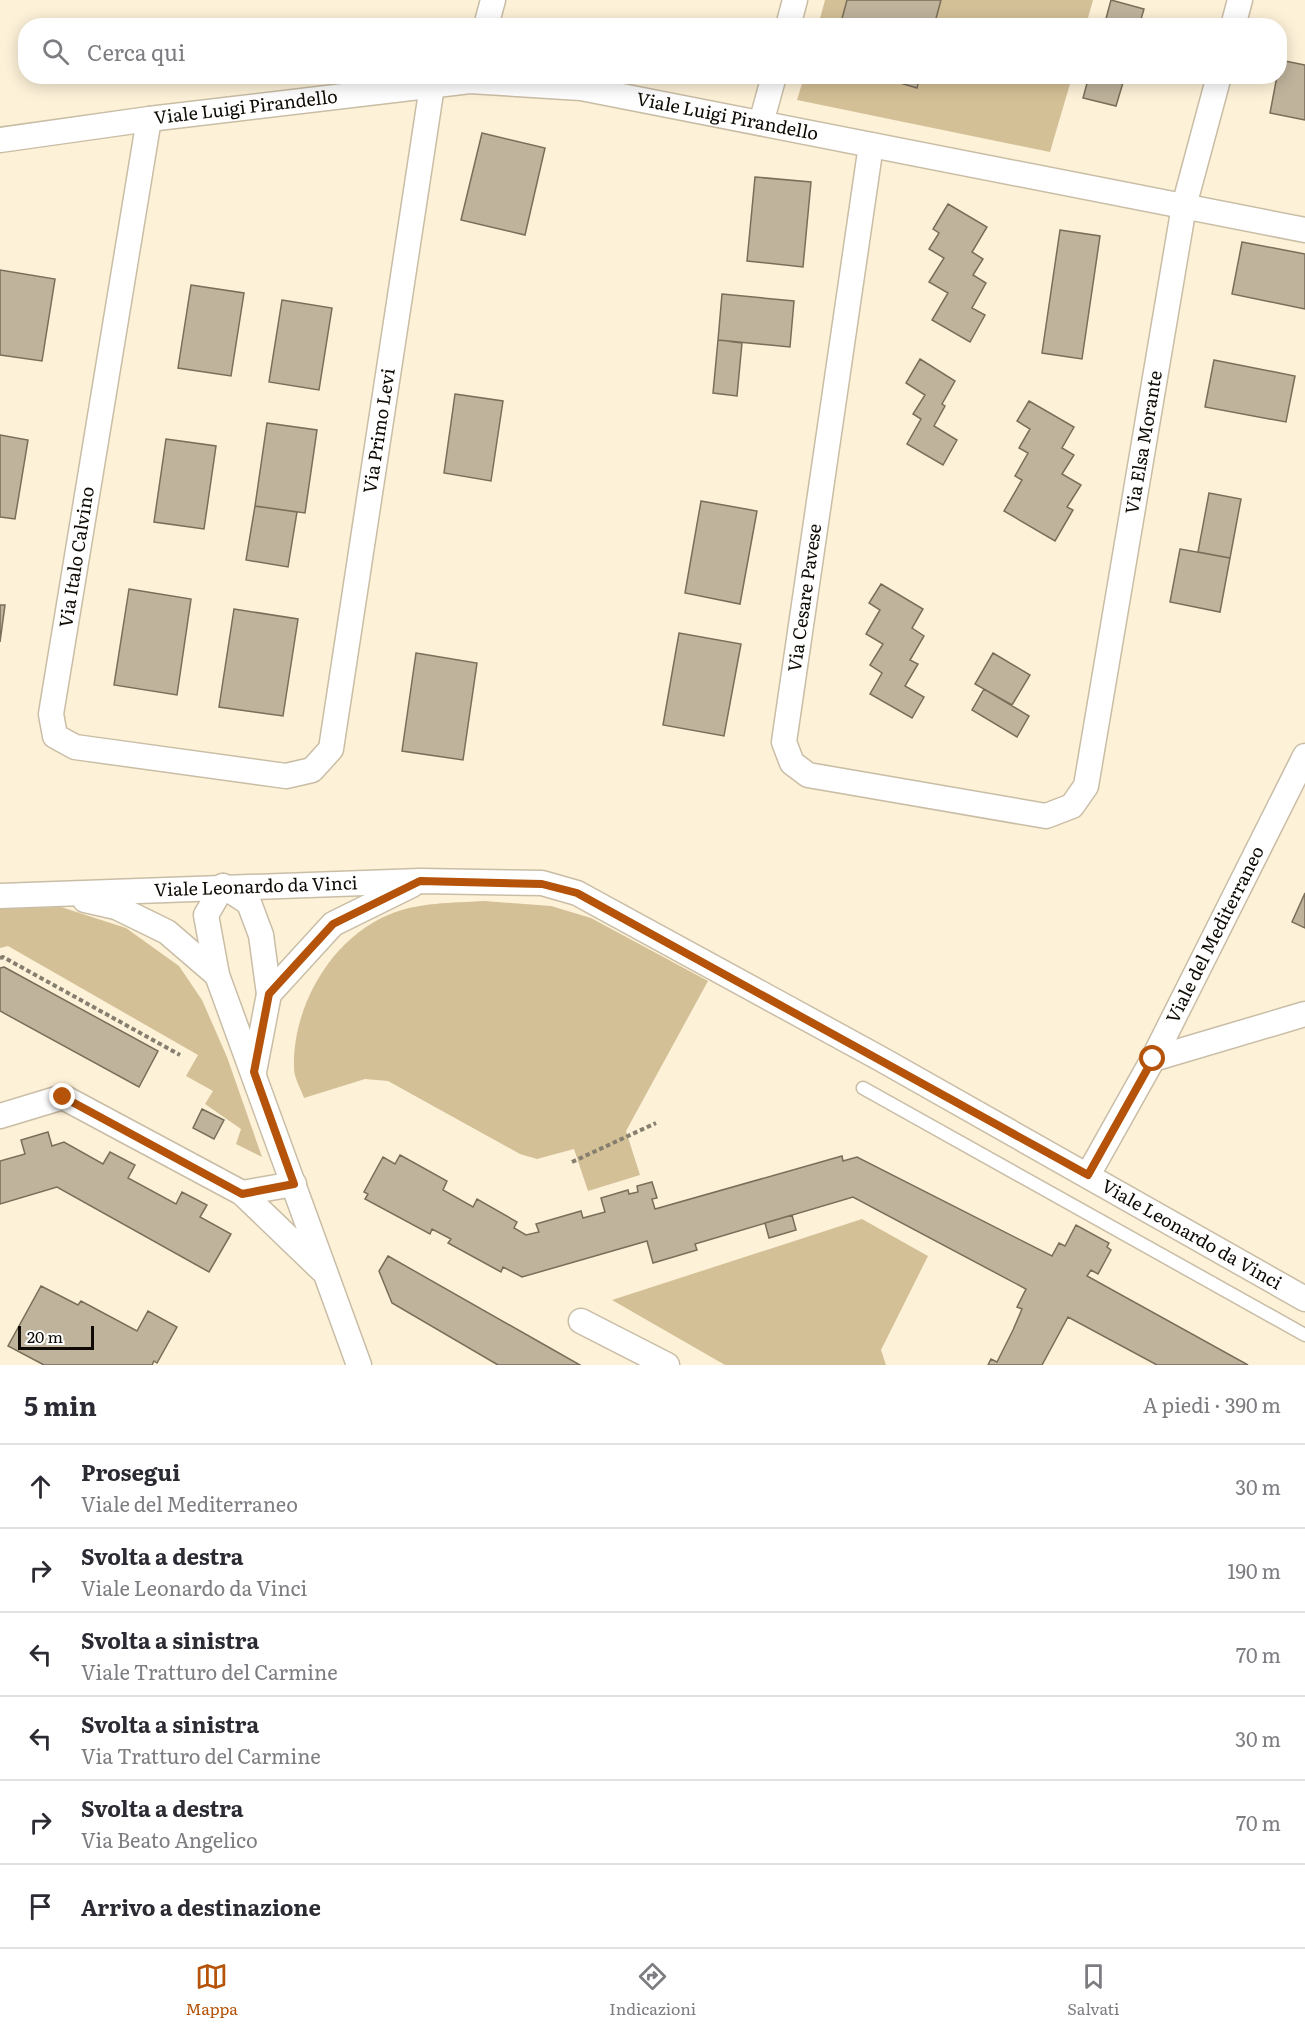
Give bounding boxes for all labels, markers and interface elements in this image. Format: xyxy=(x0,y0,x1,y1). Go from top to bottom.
search box xyxy=(18,18,1287,84)
icon: search xyxy=(39,35,72,68)
text: Cerca qui xyxy=(87,35,185,68)
street label: Viale Luigi Pirandello xyxy=(152,82,339,130)
street label: Viale Luigi Pirandello xyxy=(634,84,821,146)
street label: Via Primo Levi xyxy=(355,366,401,495)
street label: Via Elsa Morante xyxy=(1117,368,1168,516)
street label: Via Italo Calvino xyxy=(51,484,100,629)
street label: Via Cesare Pavese xyxy=(780,522,827,674)
street label: Viale del Mediterraneo xyxy=(1158,841,1270,1027)
street label: Viale Leonardo da Vinci xyxy=(153,868,358,902)
route start xyxy=(1139,1045,1165,1071)
route end xyxy=(49,1083,75,1109)
street label: Viale Leonardo da Vinci xyxy=(1097,1172,1288,1295)
scale bar xyxy=(18,1323,94,1350)
text: 20 m xyxy=(27,1324,63,1348)
text: 5 min xyxy=(24,1385,97,1424)
text: A piedi · 390 m xyxy=(1143,1389,1281,1419)
text: Prosegui xyxy=(81,1455,180,1488)
icon: ahead xyxy=(24,1470,57,1503)
text: 30 m xyxy=(1235,1471,1281,1501)
text: Viale del Mediterraneo xyxy=(81,1488,298,1518)
text: Svolta a destra xyxy=(81,1539,243,1572)
icon: right xyxy=(24,1554,57,1587)
text: 190 m xyxy=(1227,1555,1281,1585)
text: Viale Leonardo da Vinci xyxy=(81,1572,307,1602)
text: Svolta a sinistra xyxy=(81,1623,259,1656)
icon: left xyxy=(24,1638,57,1671)
text: 70 m xyxy=(1236,1639,1281,1669)
text: Viale Tratturo del Carmine xyxy=(81,1656,338,1686)
text: Svolta a sinistra xyxy=(81,1707,259,1740)
icon: left xyxy=(24,1722,57,1755)
text: 30 m xyxy=(1235,1723,1281,1753)
text: Via Tratturo del Carmine xyxy=(81,1740,321,1770)
text: Svolta a destra xyxy=(81,1791,243,1824)
icon: right xyxy=(24,1806,57,1839)
text: 70 m xyxy=(1236,1807,1281,1837)
text: Via Beato Angelico xyxy=(81,1824,258,1854)
icon: arrive xyxy=(24,1890,57,1923)
text: Arrivo a destinazione xyxy=(81,1890,321,1923)
tab: Mappa xyxy=(186,1960,238,2020)
tab: Indicazioni xyxy=(609,1960,696,2020)
tab: Salvati xyxy=(1067,1960,1119,2020)

